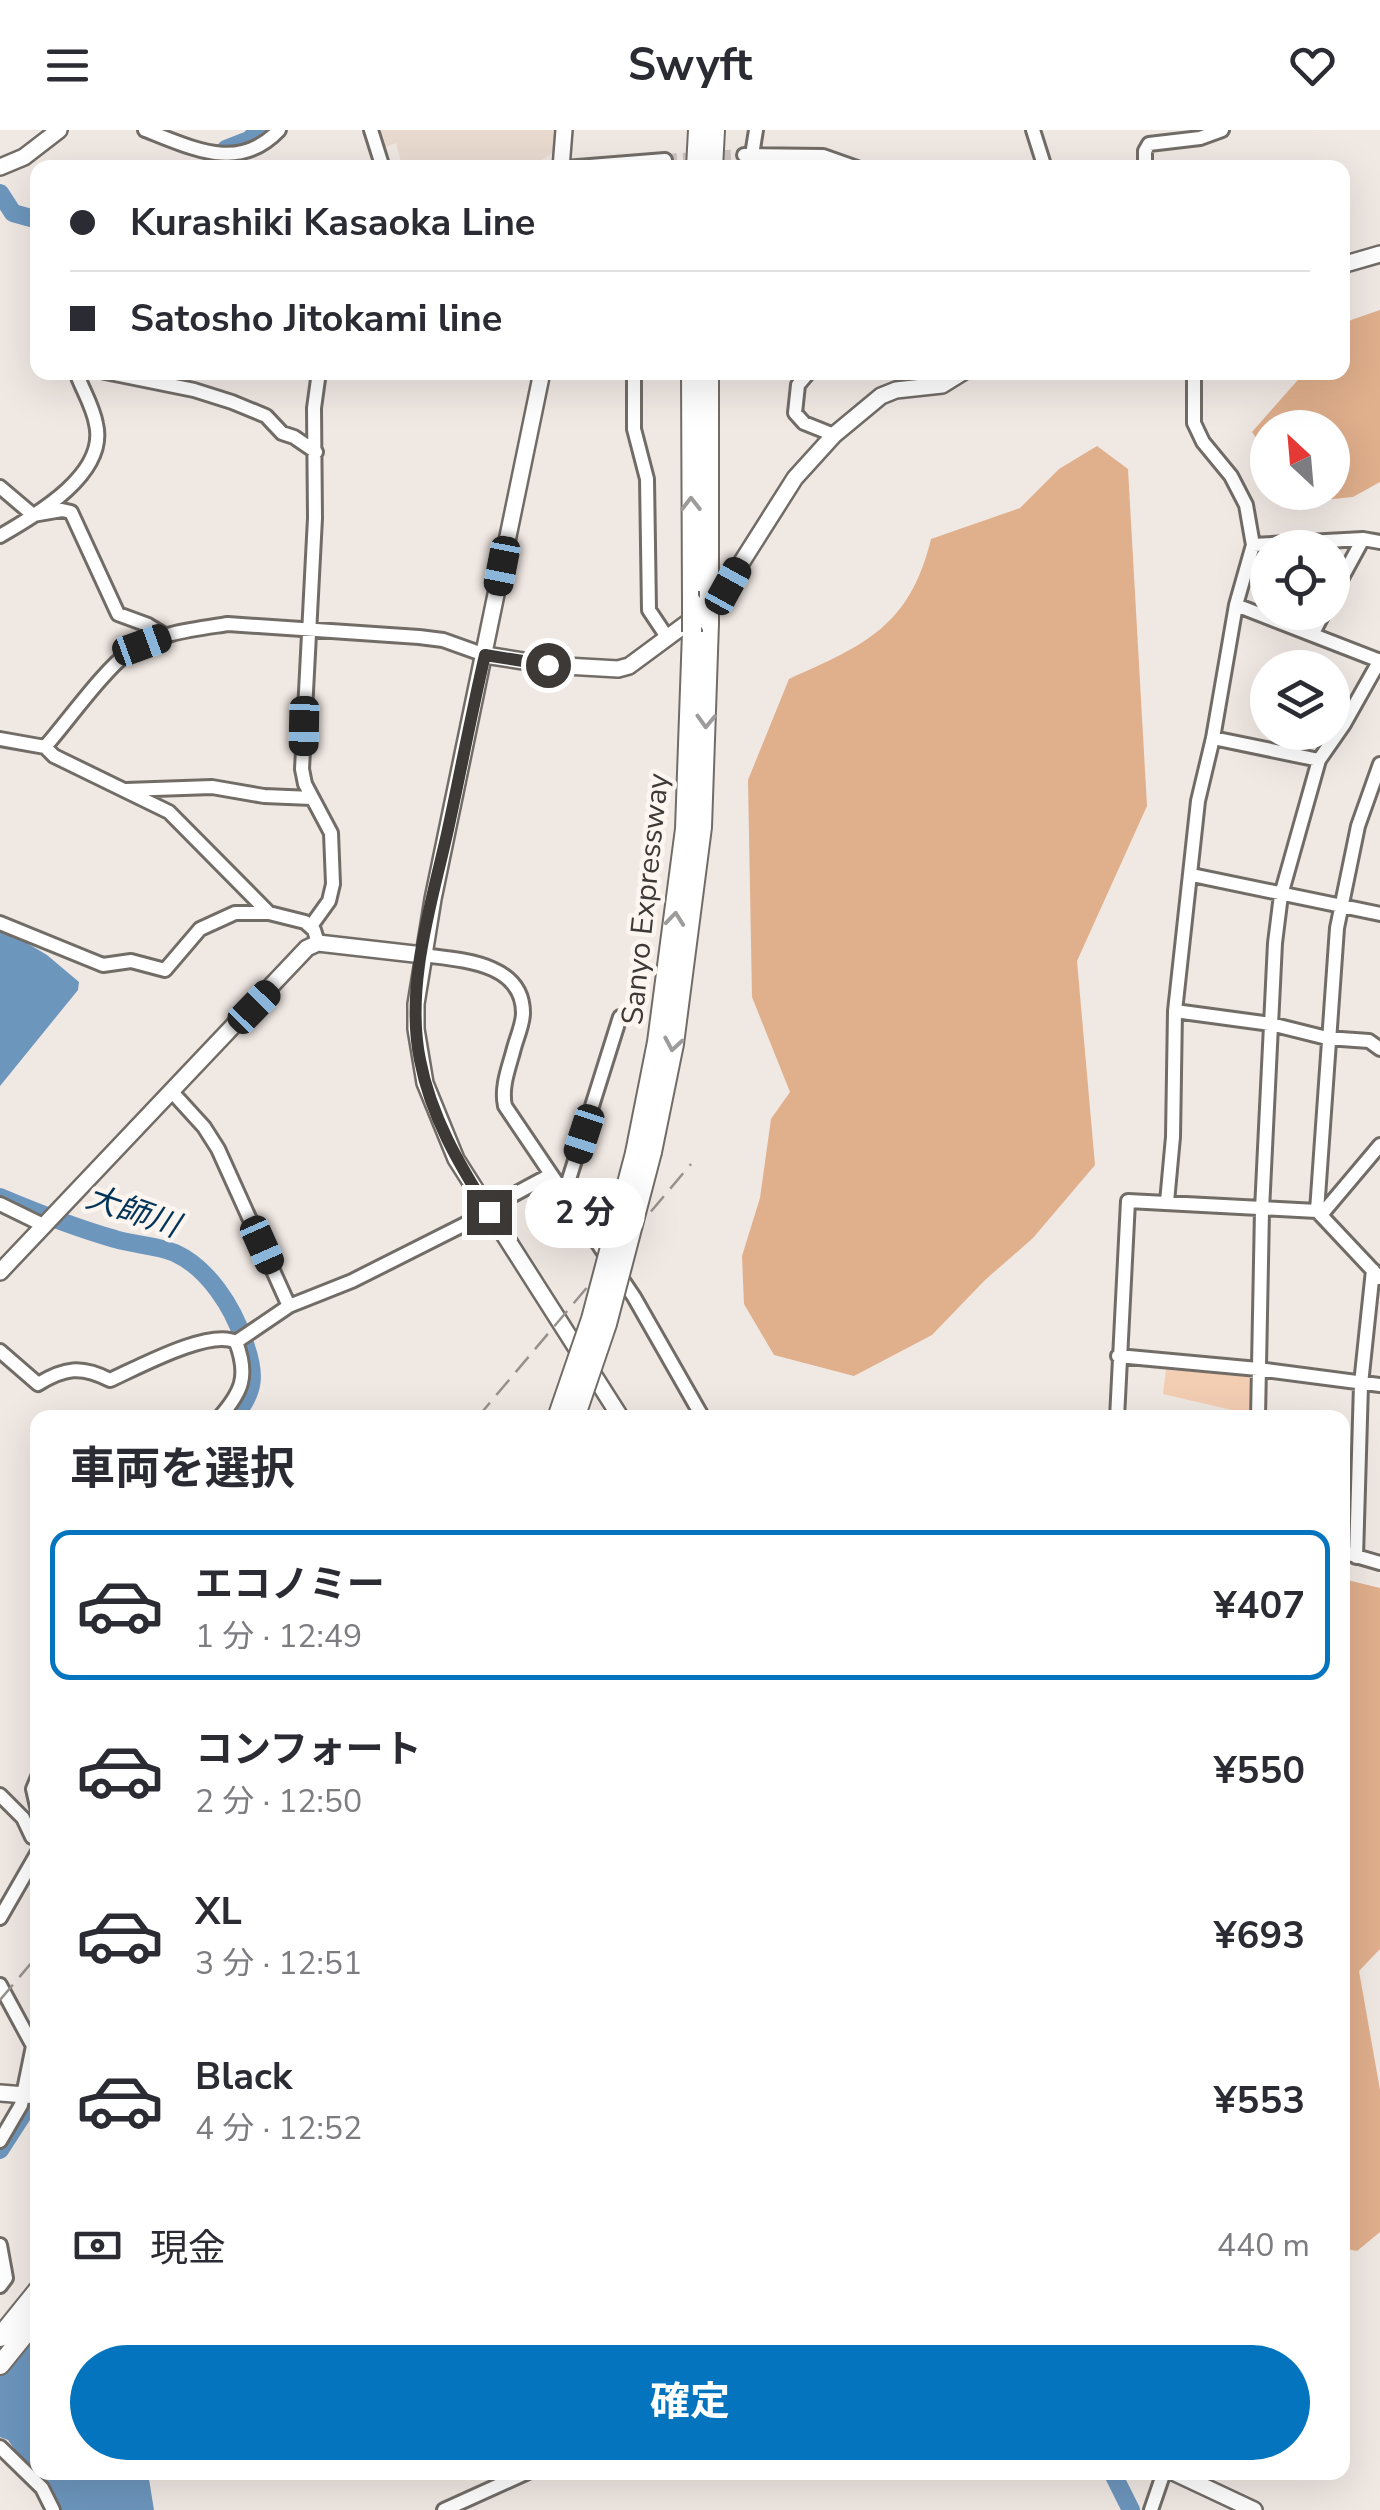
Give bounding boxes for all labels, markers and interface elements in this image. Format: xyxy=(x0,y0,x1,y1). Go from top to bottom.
text: Swyft xyxy=(628,35,752,96)
icon: menu xyxy=(40,38,95,93)
icon: heart xyxy=(1285,38,1340,93)
text: Kurashiki Kasaoka Line xyxy=(130,197,535,248)
text: Satosho Jitokami line xyxy=(130,293,502,344)
north arrow xyxy=(1250,410,1350,510)
map controls xyxy=(1250,410,1350,750)
one-way arrow xyxy=(680,496,702,512)
button: locate xyxy=(1250,530,1350,630)
car xyxy=(482,534,522,598)
car xyxy=(700,552,756,620)
car xyxy=(109,621,175,669)
route start xyxy=(526,643,571,688)
button: layers xyxy=(1250,650,1350,750)
car xyxy=(288,696,320,756)
one-way arrow xyxy=(696,713,717,729)
street label: Sanyo Expressway xyxy=(612,771,679,1027)
one-way arrow xyxy=(664,911,685,927)
car xyxy=(222,975,286,1039)
one-way arrow xyxy=(663,1035,684,1052)
car xyxy=(560,1101,608,1167)
water label: 大師川 xyxy=(80,1176,188,1248)
callout: 2 分 xyxy=(524,1177,644,1247)
route end xyxy=(467,1190,512,1235)
text: 2 分 xyxy=(555,1191,615,1234)
car xyxy=(236,1211,288,1279)
text: 車両を選択 xyxy=(70,1439,295,1500)
text: エコノミー xyxy=(195,1559,385,1610)
icon: car xyxy=(75,1560,165,1650)
text: ¥407 xyxy=(1214,1580,1305,1631)
text: 1 分 · 12:49 xyxy=(195,1615,362,1658)
text: コンフォート xyxy=(195,1724,422,1775)
icon: car xyxy=(75,1725,165,1815)
text: ¥550 xyxy=(1214,1745,1305,1796)
text: 2 分 · 12:50 xyxy=(195,1780,362,1823)
text: XL xyxy=(195,1886,242,1937)
icon: car xyxy=(75,1890,165,1980)
text: ¥693 xyxy=(1214,1910,1305,1961)
text: 3 分 · 12:51 xyxy=(195,1942,362,1985)
text: Black xyxy=(195,2051,292,2102)
icon: car xyxy=(75,2055,165,2145)
text: ¥553 xyxy=(1214,2075,1305,2126)
text: 4 分 · 12:52 xyxy=(195,2107,362,2150)
icon: cash xyxy=(70,2218,125,2273)
text: 現金 xyxy=(150,2223,226,2274)
text: 440 m xyxy=(1217,2224,1310,2267)
button: 確定 xyxy=(70,2345,1310,2460)

